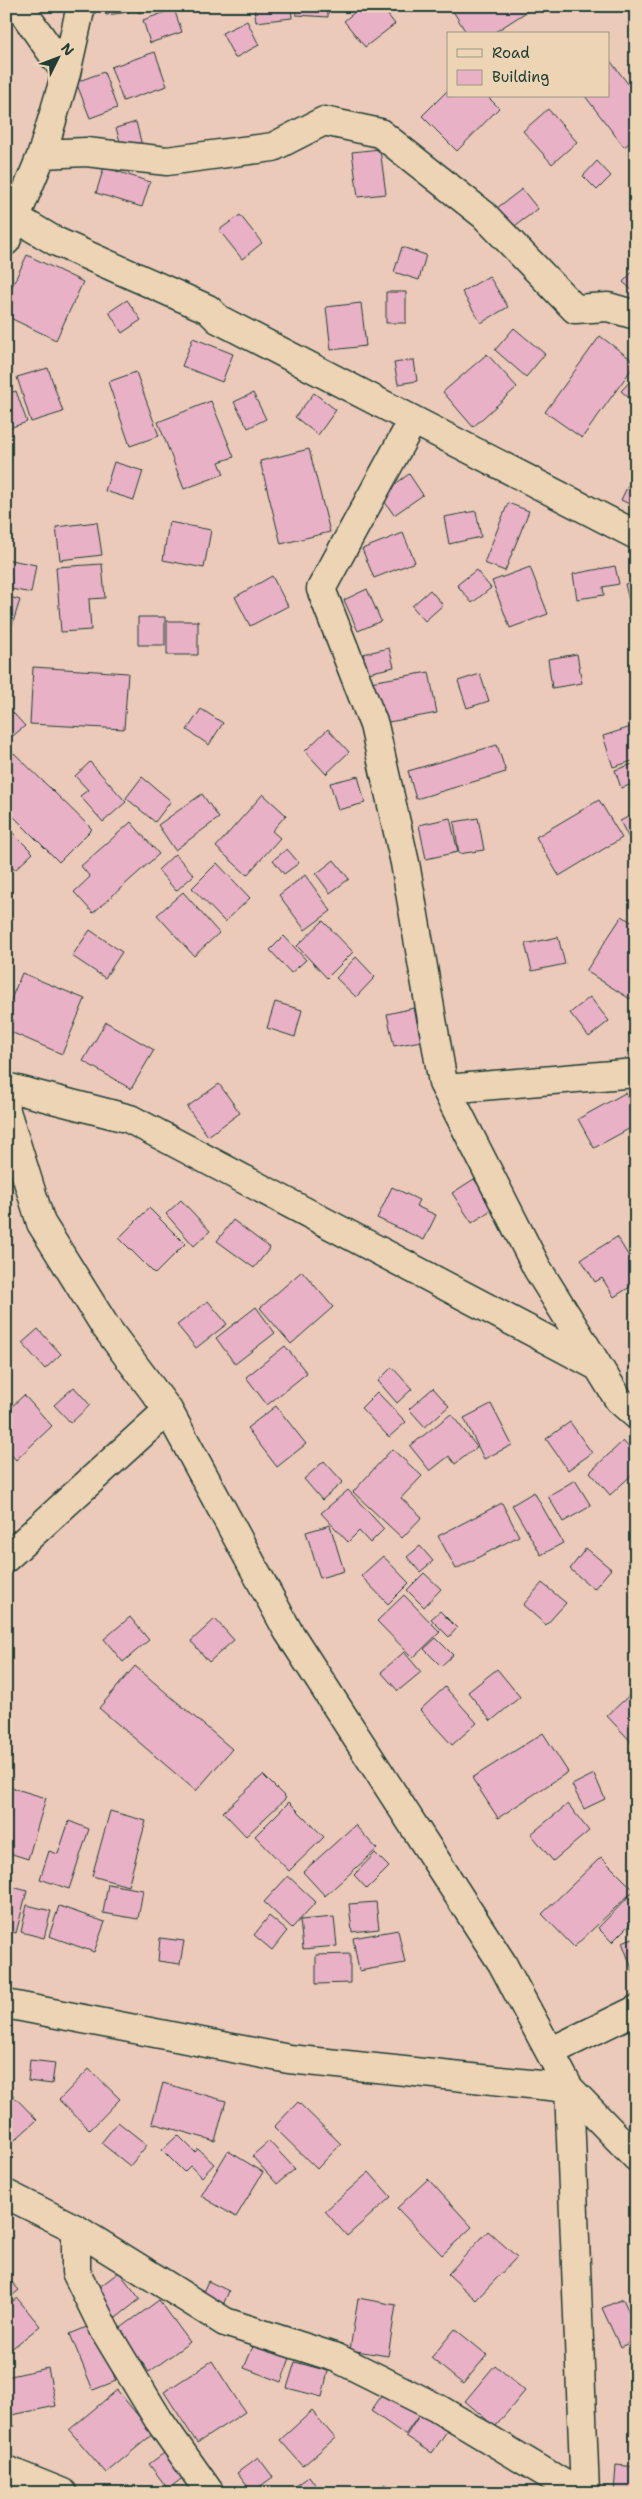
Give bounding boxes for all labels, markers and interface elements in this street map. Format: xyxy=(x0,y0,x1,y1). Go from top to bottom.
north arrow xyxy=(32,32,82,82)
legend xyxy=(447,32,610,98)
text: N xyxy=(57,39,78,59)
text: Road xyxy=(492,43,530,63)
text: Building xyxy=(492,67,549,87)

